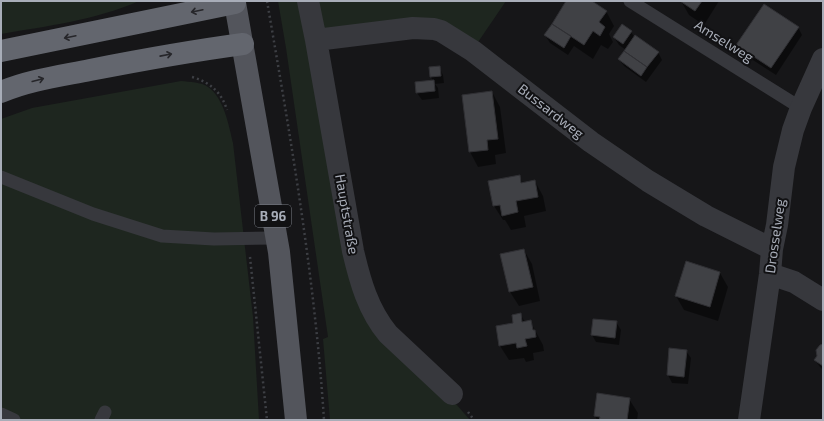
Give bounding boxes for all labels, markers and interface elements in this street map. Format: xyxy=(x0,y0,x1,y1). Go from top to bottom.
one-way arrow xyxy=(191,7,204,15)
street label: Amselweg xyxy=(692,16,757,65)
one-way arrow xyxy=(64,33,77,41)
one-way arrow xyxy=(159,51,172,59)
one-way arrow xyxy=(31,76,44,84)
street label: Bussardweg xyxy=(515,80,588,142)
street label: Hauptstraße xyxy=(332,172,363,255)
street label: Drosselweg xyxy=(761,197,788,274)
road number: B 96 xyxy=(255,205,291,227)

